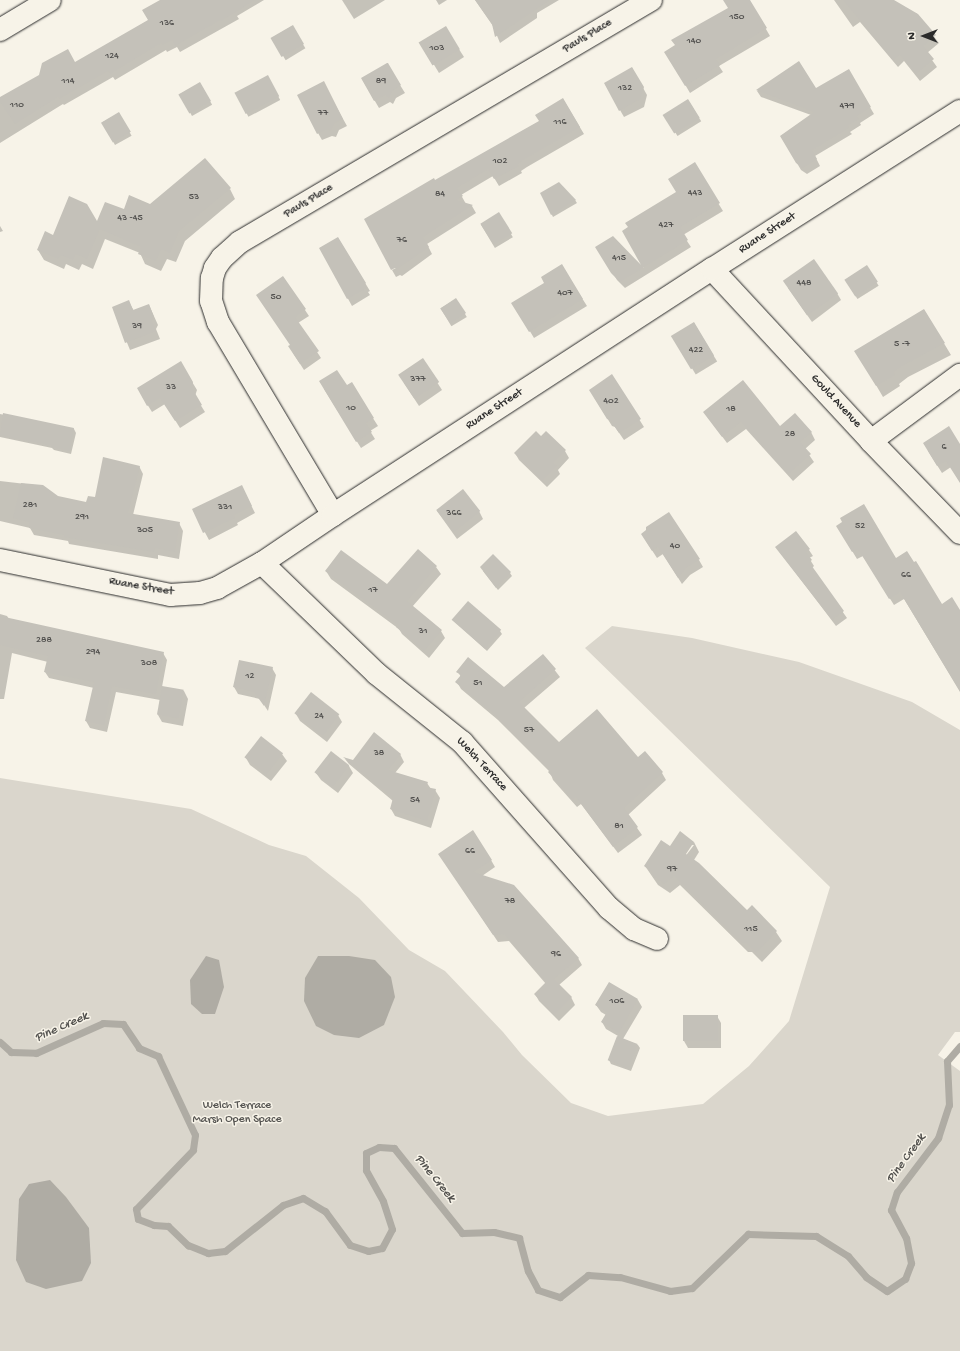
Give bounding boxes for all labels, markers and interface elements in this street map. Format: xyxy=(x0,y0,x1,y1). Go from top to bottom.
house number: 150 xyxy=(730,12,744,24)
north arrow xyxy=(904,16,944,56)
street label: Pauls Place xyxy=(561,17,615,57)
house number: 136 xyxy=(160,18,174,30)
text: N xyxy=(906,32,918,40)
house number: 140 xyxy=(687,36,701,48)
house number: 103 xyxy=(430,43,444,55)
house number: 124 xyxy=(105,51,119,63)
house number: 114 xyxy=(62,76,74,88)
house number: 89 xyxy=(376,76,386,88)
house number: 132 xyxy=(618,83,632,95)
house number: 110 xyxy=(10,100,24,112)
house number: 479 xyxy=(840,101,854,113)
house number: 77 xyxy=(318,108,328,120)
house number: 116 xyxy=(553,117,567,129)
house number: 102 xyxy=(493,156,507,168)
street label: Pauls Place xyxy=(282,182,336,222)
house number: 443 xyxy=(688,188,702,200)
house number: 84 xyxy=(435,189,445,201)
house number: 53 xyxy=(189,192,199,204)
street label: Ruane Street xyxy=(737,210,799,258)
house number: 43 -45 xyxy=(117,213,143,225)
house number: 427 xyxy=(659,220,673,232)
house number: 76 xyxy=(397,235,407,247)
house number: 415 xyxy=(612,253,626,265)
house number: 448 xyxy=(797,278,811,290)
house number: 407 xyxy=(557,288,573,300)
house number: 50 xyxy=(271,292,281,304)
house number: 39 xyxy=(132,321,142,333)
house number: 5 -7 xyxy=(894,339,910,351)
house number: 422 xyxy=(689,345,703,357)
street label: Gould Avenue xyxy=(807,372,863,432)
house number: 377 xyxy=(410,374,426,386)
house number: 33 xyxy=(166,382,176,394)
street label: Ruane Street xyxy=(464,386,526,434)
house number: 402 xyxy=(603,396,619,408)
house number: 10 xyxy=(346,403,356,415)
house number: 18 xyxy=(726,404,736,416)
house number: 28 xyxy=(785,429,795,441)
house number: 6 xyxy=(941,442,947,454)
house number: 281 xyxy=(23,500,37,512)
house number: 331 xyxy=(218,502,232,514)
house number: 366 xyxy=(446,508,462,520)
house number: 291 xyxy=(75,512,89,524)
house number: 52 xyxy=(855,521,865,533)
house number: 305 xyxy=(137,525,153,537)
house number: 40 xyxy=(670,541,680,553)
house number: 66 xyxy=(901,570,911,582)
street label: Ruane Street xyxy=(108,575,174,601)
house number: 17 xyxy=(368,585,378,597)
house number: 31 xyxy=(418,626,428,638)
house number: 288 xyxy=(36,635,52,647)
house number: 294 xyxy=(86,647,100,659)
house number: 308 xyxy=(141,658,157,670)
house number: 12 xyxy=(246,671,254,683)
house number: 51 xyxy=(473,678,483,690)
house number: 24 xyxy=(314,711,324,723)
house number: 57 xyxy=(524,725,534,737)
street label: Welch Terrace xyxy=(452,735,510,795)
house number: 38 xyxy=(374,748,384,760)
house number: 54 xyxy=(410,795,420,807)
house number: 81 xyxy=(614,821,624,833)
house number: 66 xyxy=(465,846,475,858)
house number: 97 xyxy=(667,864,677,876)
house number: 78 xyxy=(505,896,515,908)
house number: 115 xyxy=(744,924,758,936)
house number: 96 xyxy=(551,949,561,961)
house number: 106 xyxy=(610,996,624,1008)
water label: Pine Creek xyxy=(33,1009,91,1047)
park label: Welch Terrace Marsh Open Space xyxy=(192,1100,282,1128)
water label: Pine Creek xyxy=(884,1131,930,1187)
water label: Pine Creek xyxy=(410,1152,458,1206)

